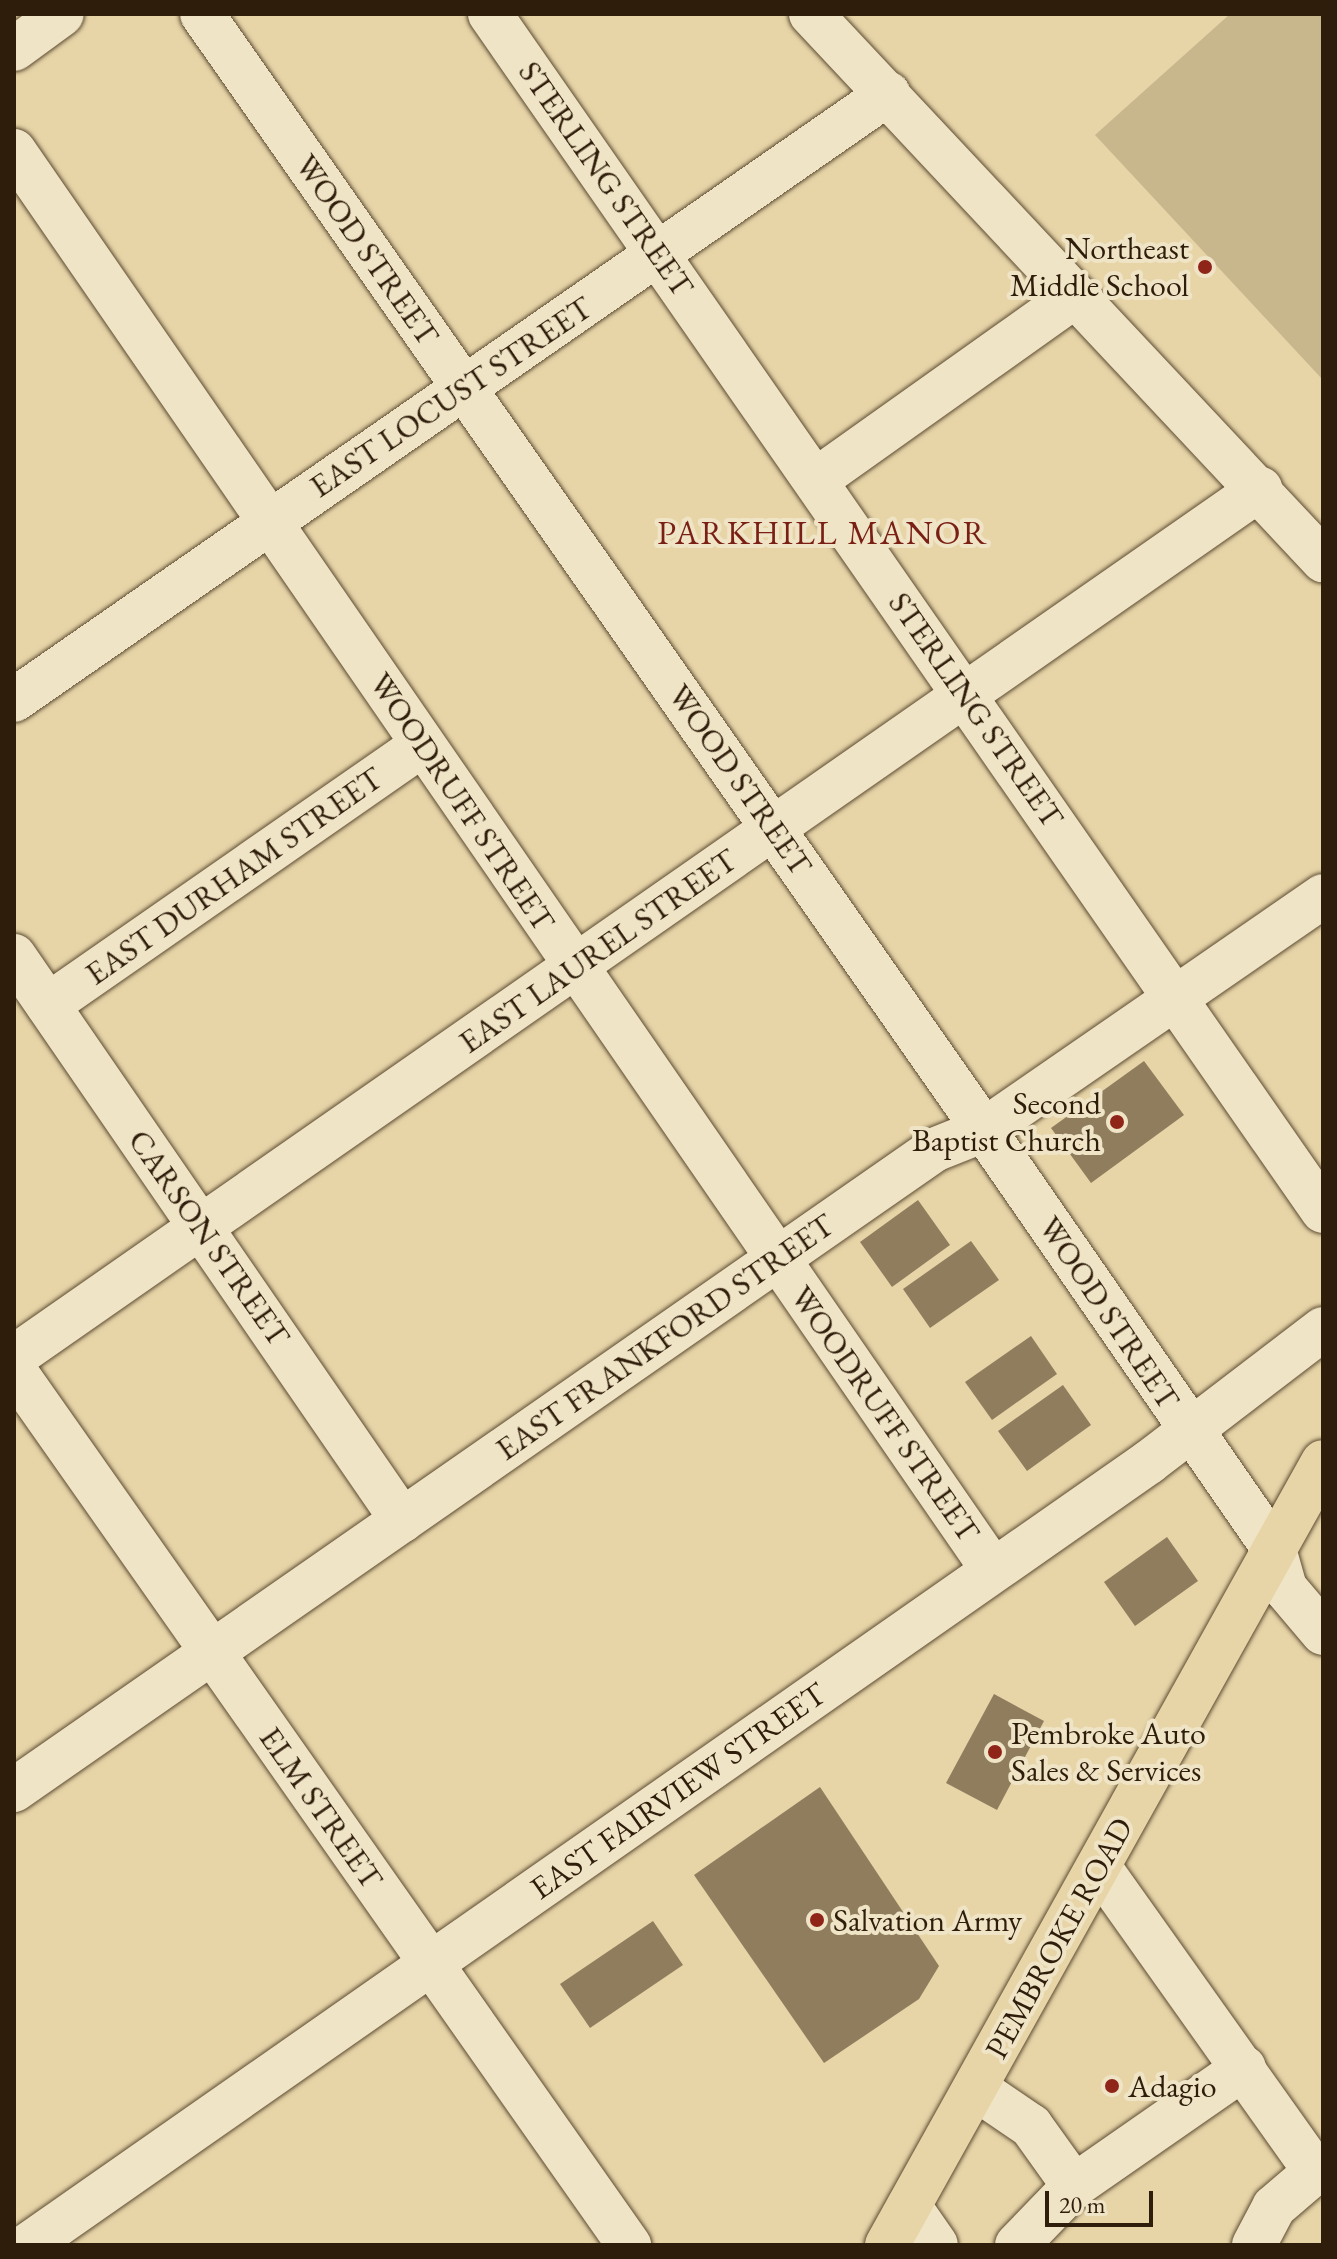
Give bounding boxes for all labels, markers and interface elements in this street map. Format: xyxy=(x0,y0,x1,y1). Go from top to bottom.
street label: STERLING STREET xyxy=(510,54,702,304)
street label: WOOD STREET xyxy=(287,147,447,353)
place label: Northeast Middle School xyxy=(1010,230,1189,305)
marker: Northeast Middle School xyxy=(1196,258,1214,276)
street label: EAST LOCUST STREET xyxy=(303,288,599,506)
district label: PARKHILL MANOR xyxy=(657,513,989,553)
street label: STERLING STREET xyxy=(880,585,1072,835)
street label: WOODRUFF STREET xyxy=(361,665,563,939)
street label: WOOD STREET xyxy=(660,677,820,883)
street label: EAST DURHAM STREET xyxy=(78,759,390,993)
street label: EAST LAUREL STREET xyxy=(452,841,744,1061)
place label: Second Baptist Church xyxy=(912,1085,1101,1160)
marker: Second Baptist Church xyxy=(1108,1113,1126,1131)
street label: CARSON STREET xyxy=(120,1122,298,1354)
street label: EAST FRANKFORD STREET xyxy=(489,1206,841,1468)
street label: WOOD STREET xyxy=(1030,1209,1188,1417)
street label: WOODRUFF STREET xyxy=(782,1279,988,1549)
street label: EAST FAIRVIEW STREET xyxy=(523,1674,833,1908)
place label: Pembroke Auto Sales & Services xyxy=(1011,1715,1206,1790)
street label: ELM STREET xyxy=(251,1720,391,1896)
marker: Pembroke Auto Sales & Services xyxy=(986,1743,1004,1761)
street label: PEMBROKE ROAD xyxy=(977,1811,1141,2065)
place label: Salvation Army xyxy=(833,1901,1022,1939)
marker: Salvation Army xyxy=(808,1911,826,1929)
place label: Adagio xyxy=(1128,2067,1217,2105)
marker: Adagio xyxy=(1103,2077,1121,2095)
scale bar xyxy=(1049,2175,1157,2225)
text: 20 m xyxy=(1059,2189,1106,2220)

